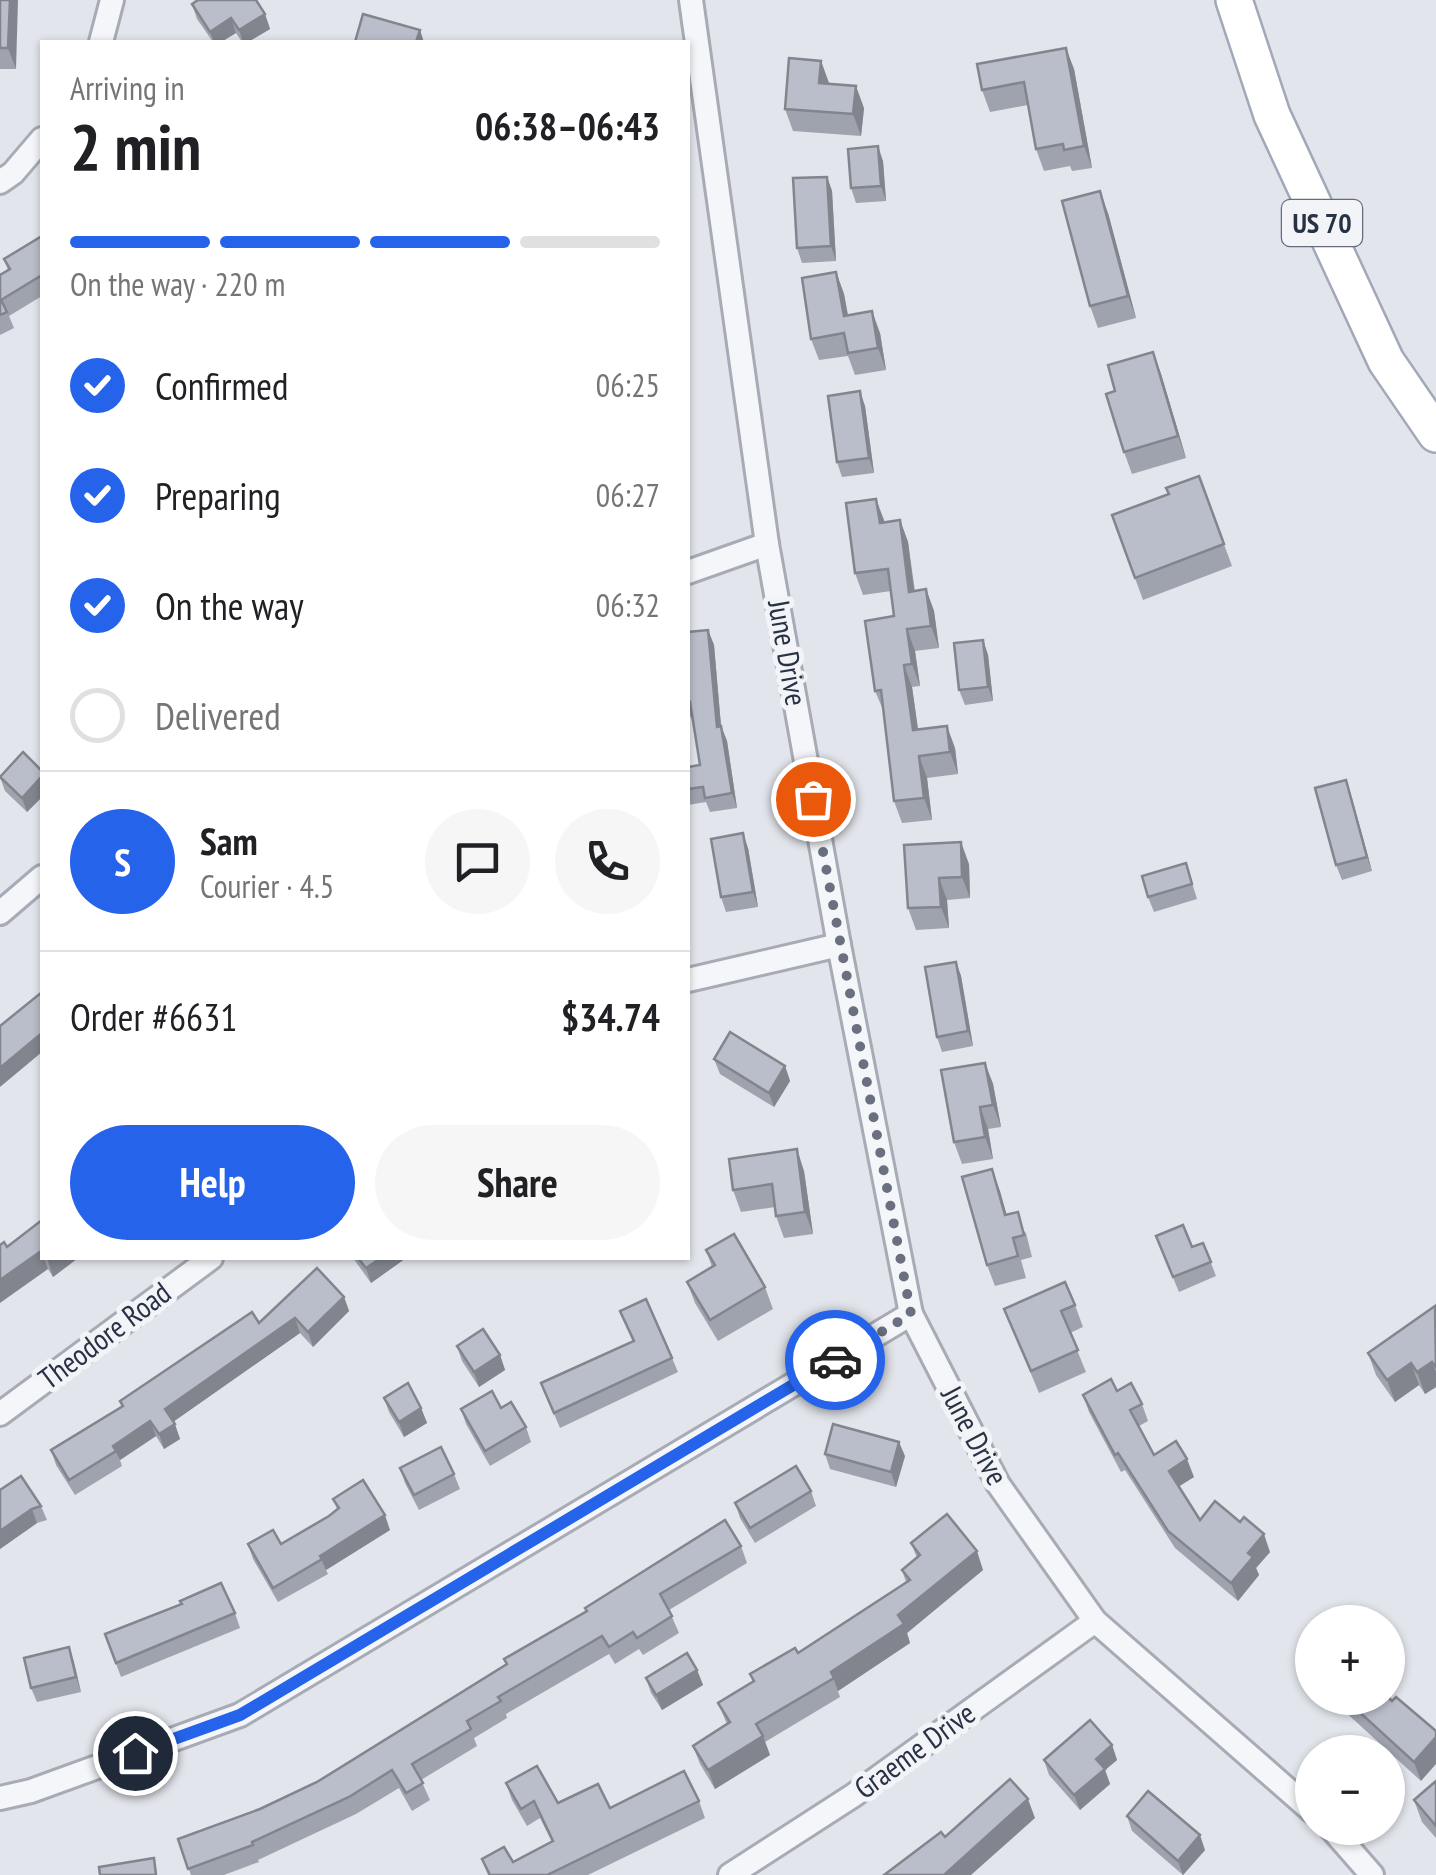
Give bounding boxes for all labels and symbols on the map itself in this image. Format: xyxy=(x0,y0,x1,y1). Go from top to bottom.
road number: US 70 xyxy=(1282,200,1362,246)
street label: June Drive xyxy=(760,596,817,709)
pin xyxy=(771,757,856,842)
street label: Theodore Road xyxy=(30,1272,178,1397)
courier xyxy=(785,1310,885,1410)
street label: June Drive xyxy=(933,1378,1018,1492)
street label: Graeme Drive xyxy=(846,1693,982,1807)
pin xyxy=(93,1711,178,1796)

